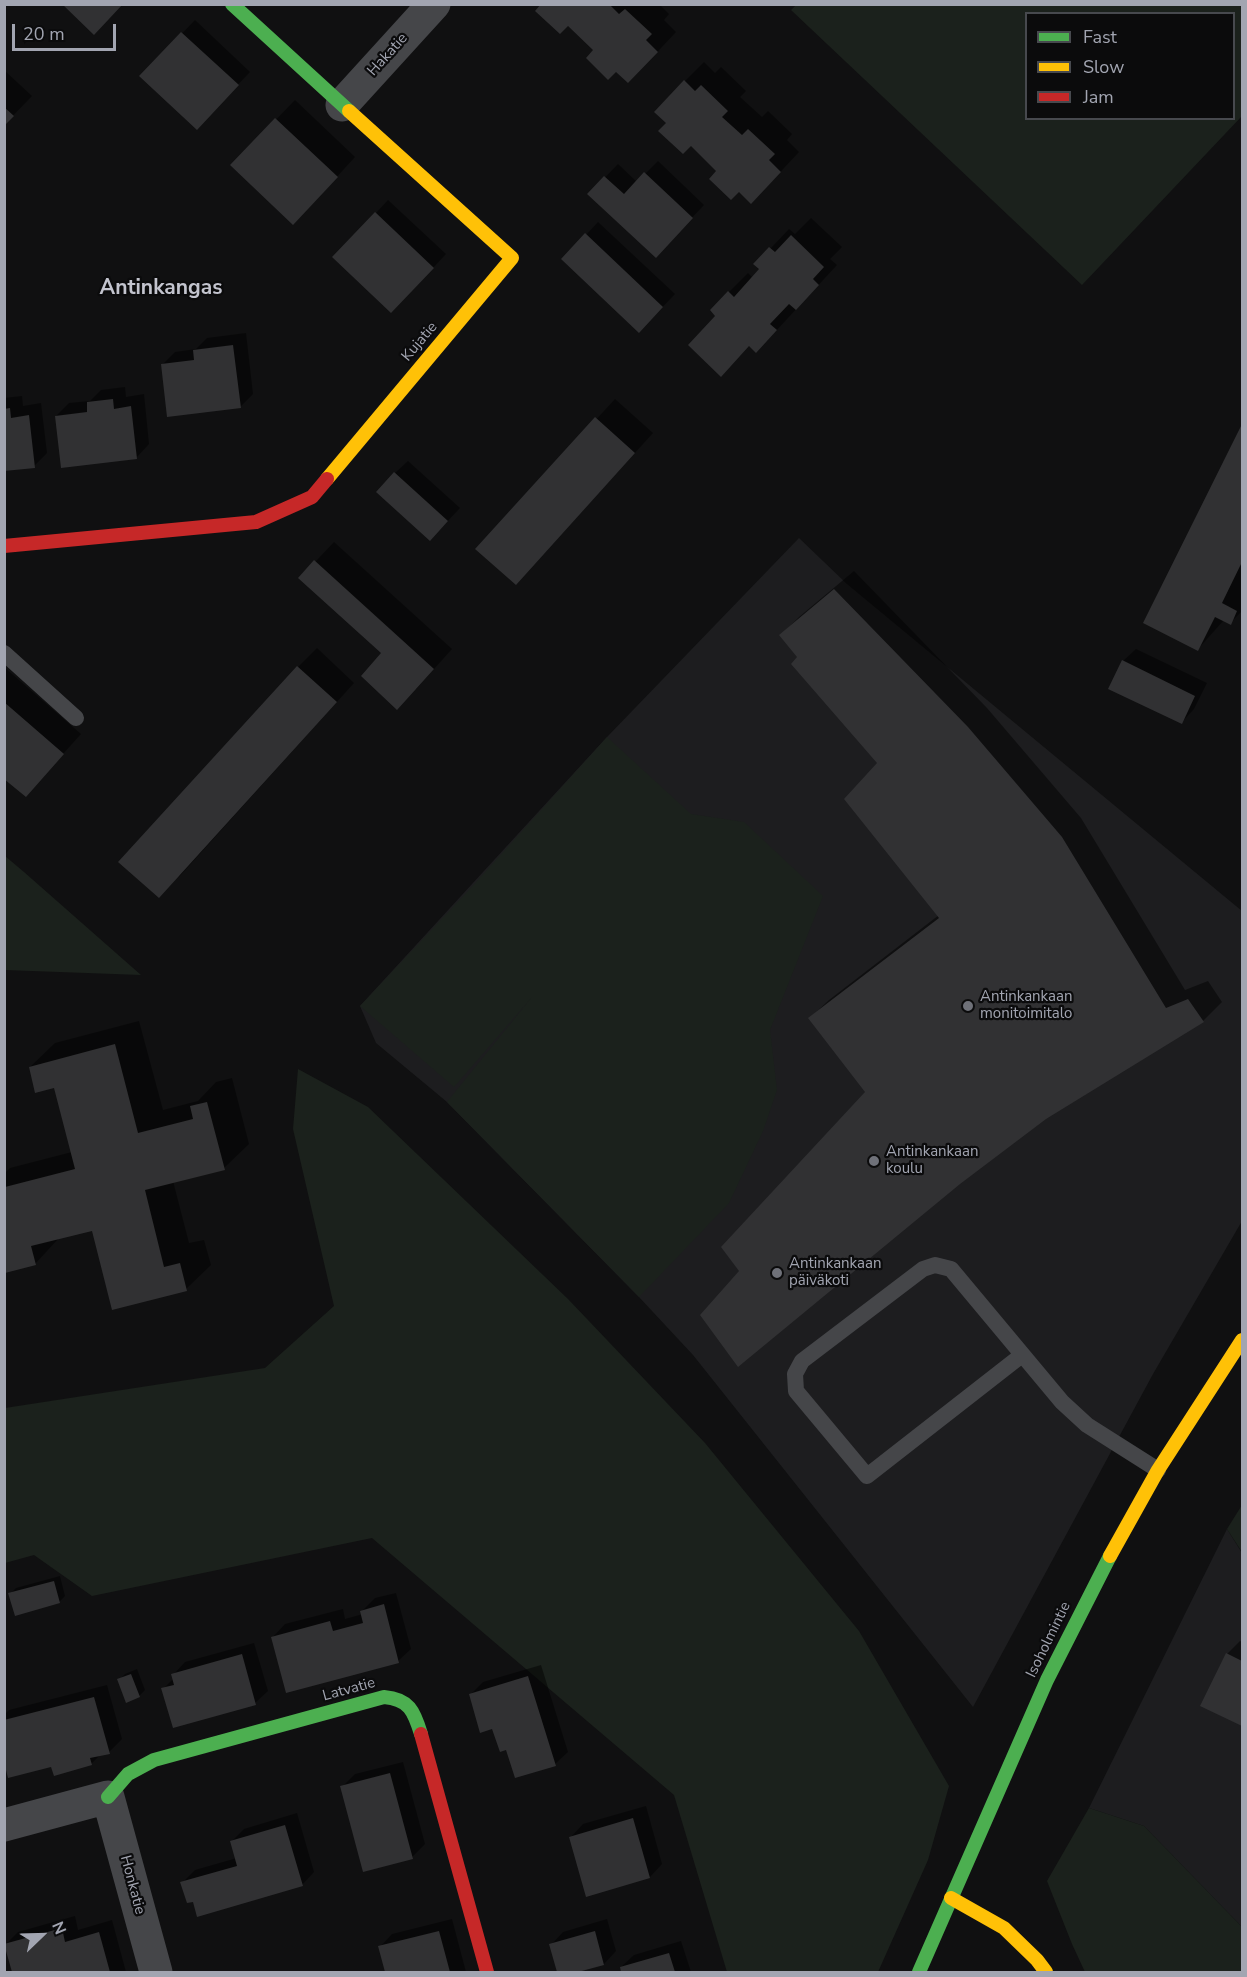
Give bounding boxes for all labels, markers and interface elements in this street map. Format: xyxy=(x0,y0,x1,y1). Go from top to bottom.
scale bar xyxy=(15,12,118,50)
legend xyxy=(1025,12,1235,120)
text: 20 m xyxy=(23,22,65,46)
text: Fast xyxy=(1083,25,1117,49)
street label: Hakatie xyxy=(364,30,412,80)
text: Slow xyxy=(1083,55,1124,79)
text: Jam xyxy=(1083,85,1114,109)
district label: Antinkangas xyxy=(100,276,222,302)
street label: Kujatie xyxy=(398,319,442,365)
place label: Antinkankaan monitoimitalo xyxy=(980,988,1072,1023)
marker: Antinkankaan monitoimitalo xyxy=(961,999,975,1013)
place label: Antinkankaan koulu xyxy=(886,1143,978,1178)
marker: Antinkankaan koulu xyxy=(867,1154,881,1168)
place label: Antinkankaan päiväkoti xyxy=(789,1255,881,1290)
marker: Antinkankaan päiväkoti xyxy=(770,1266,784,1280)
street label: Isoholmintie xyxy=(1023,1599,1075,1681)
street label: Latvatie xyxy=(321,1674,377,1706)
street label: Honkatie xyxy=(115,1854,149,1916)
north arrow xyxy=(12,1905,72,1965)
text: N xyxy=(46,1918,71,1938)

